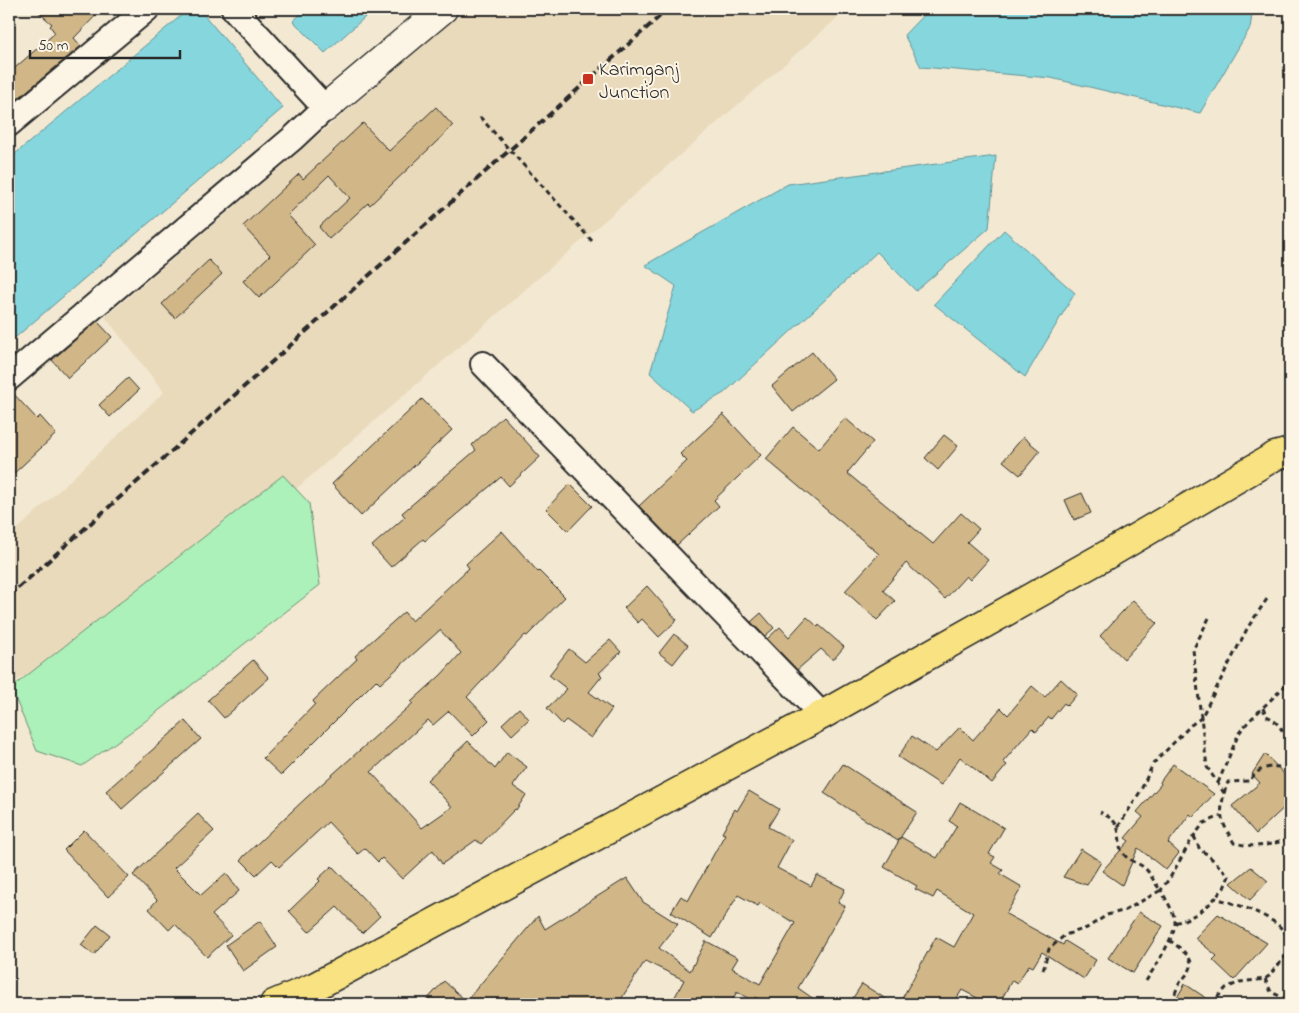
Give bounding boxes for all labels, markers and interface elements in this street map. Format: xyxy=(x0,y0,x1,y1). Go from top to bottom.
scale bar xyxy=(30,28,180,60)
text: 50 m xyxy=(38,35,69,57)
place label: Karimganj Junction xyxy=(599,56,679,108)
marker: Karimganj Junction xyxy=(581,72,595,86)

